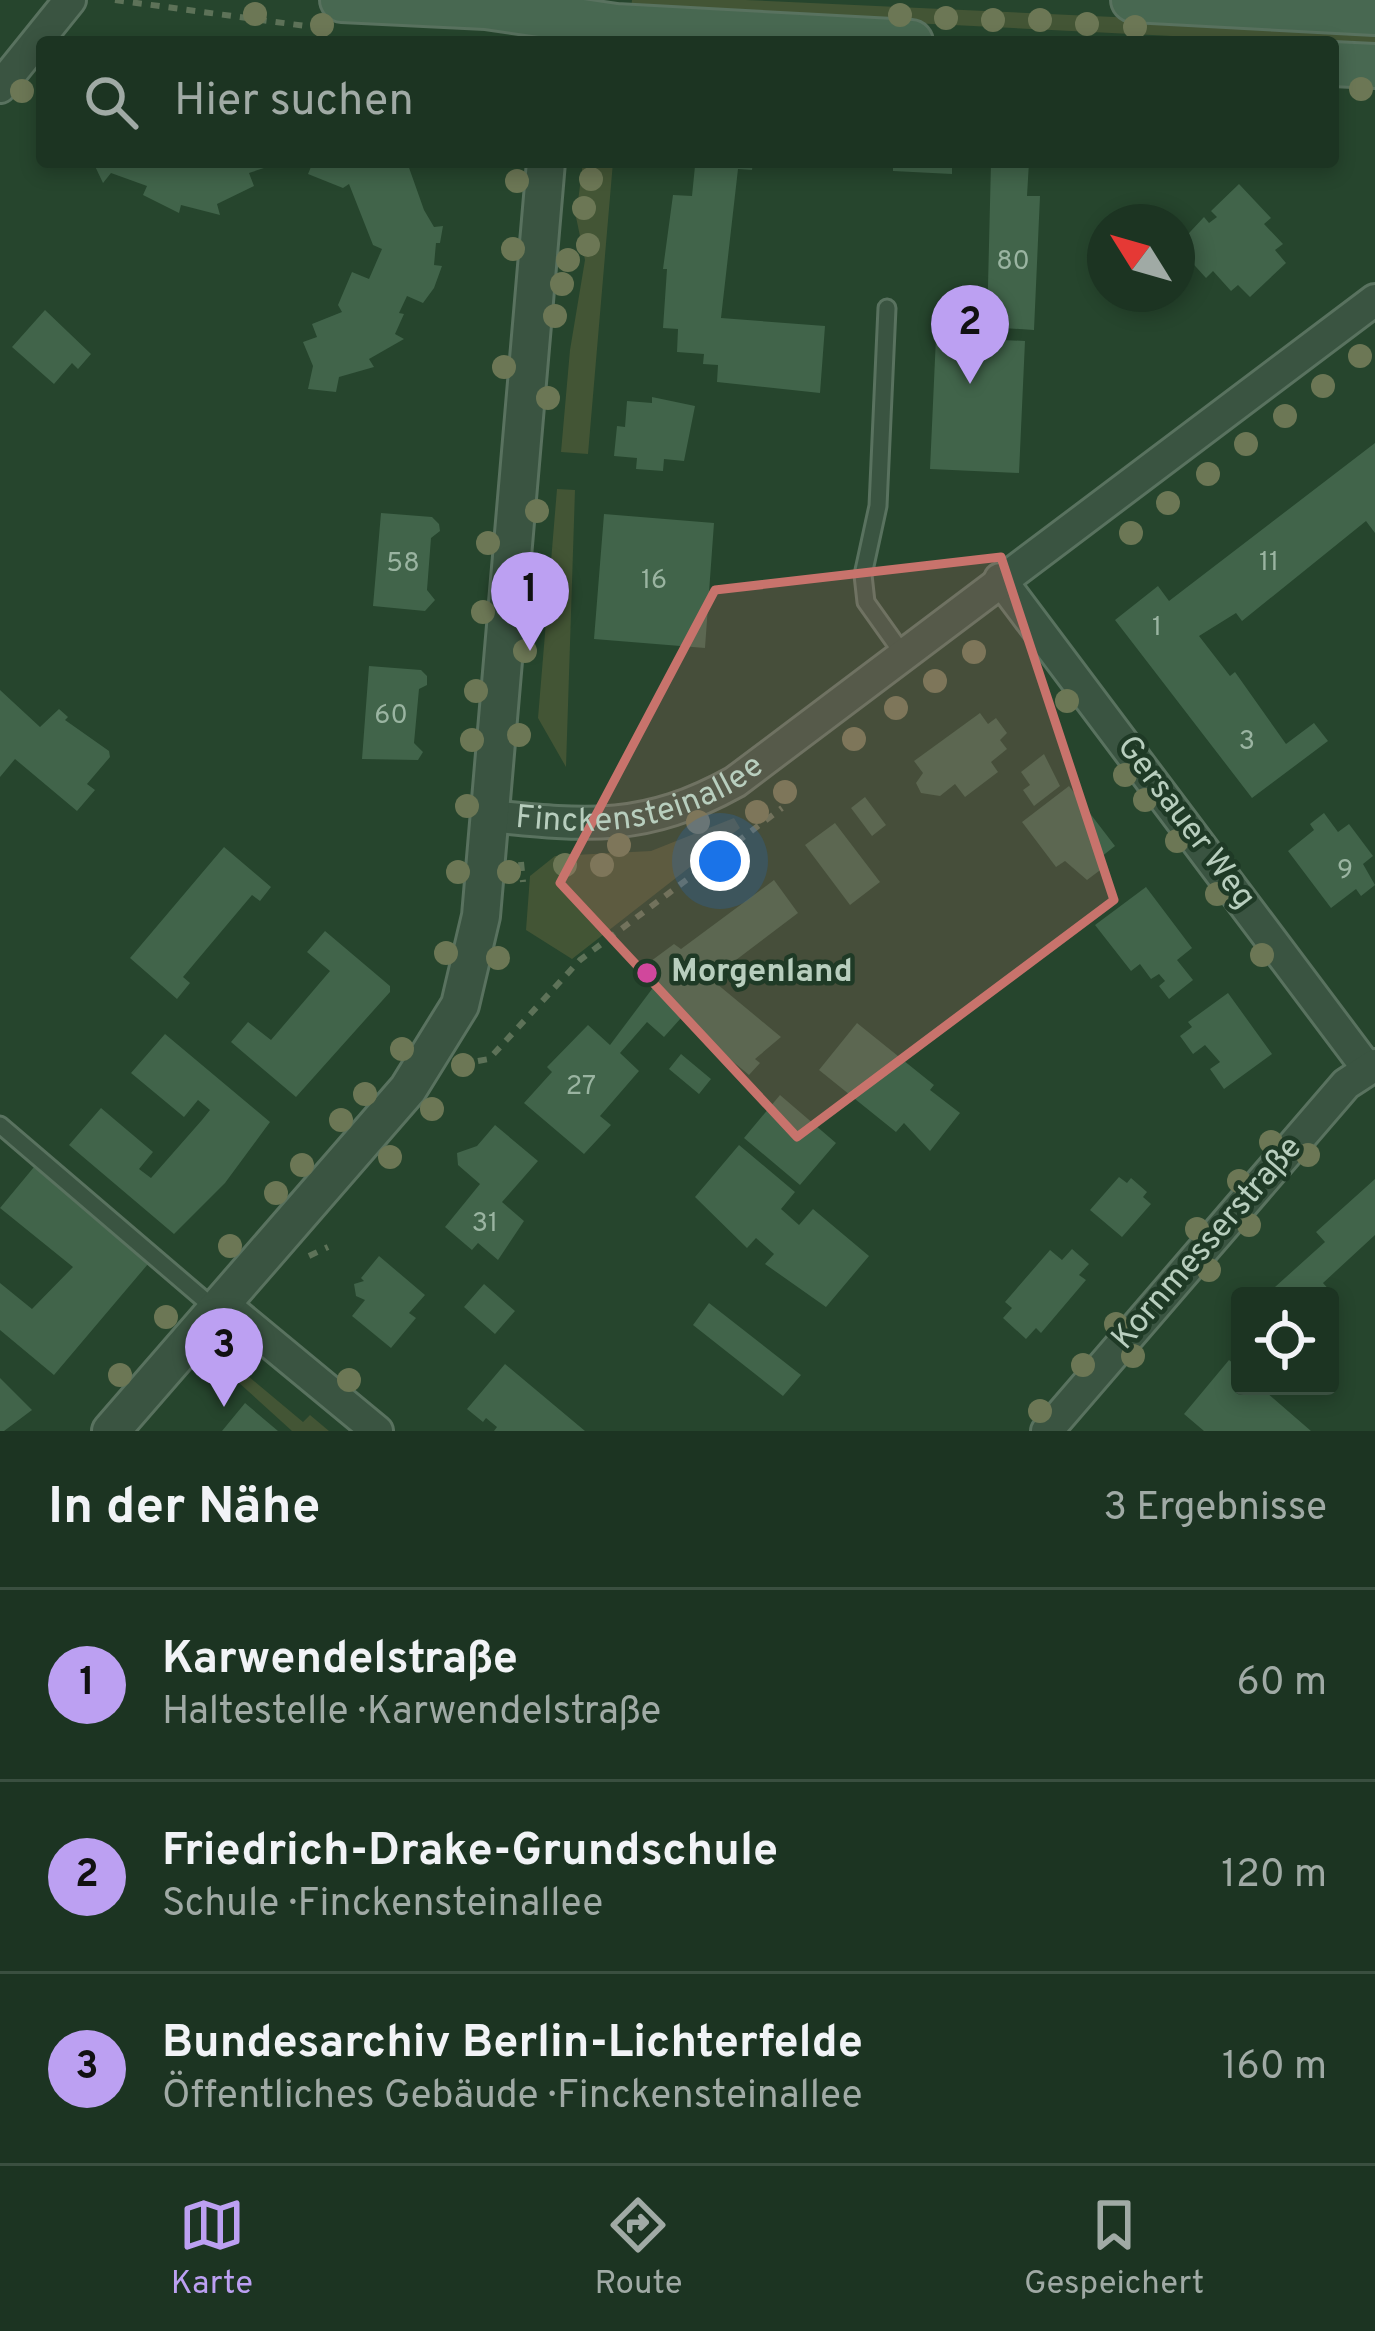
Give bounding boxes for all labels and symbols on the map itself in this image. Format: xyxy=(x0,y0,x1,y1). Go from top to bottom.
north arrow xyxy=(1087,204,1195,312)
house number: 80 xyxy=(996,245,1030,279)
pin: 2 xyxy=(931,285,1009,384)
house number: 11 xyxy=(1259,546,1279,580)
house number: 58 xyxy=(386,547,420,581)
pin: 1 xyxy=(491,552,569,651)
house number: 16 xyxy=(641,564,667,598)
house number: 1 xyxy=(1152,611,1162,645)
house number: 60 xyxy=(374,699,408,733)
house number: 3 xyxy=(1239,725,1255,759)
street label: Gersauer Weg xyxy=(1106,728,1264,918)
street label: Finckensteinallee xyxy=(514,746,773,844)
your location xyxy=(690,831,750,891)
house number: 9 xyxy=(1337,854,1353,888)
place label: Morgenland xyxy=(671,952,853,994)
marker: Morgenland xyxy=(634,960,660,986)
house number: 27 xyxy=(566,1070,596,1104)
street label: Kornmesserstraße xyxy=(1104,1128,1312,1360)
house number: 31 xyxy=(472,1207,498,1241)
pin: 3 xyxy=(185,1308,263,1407)

